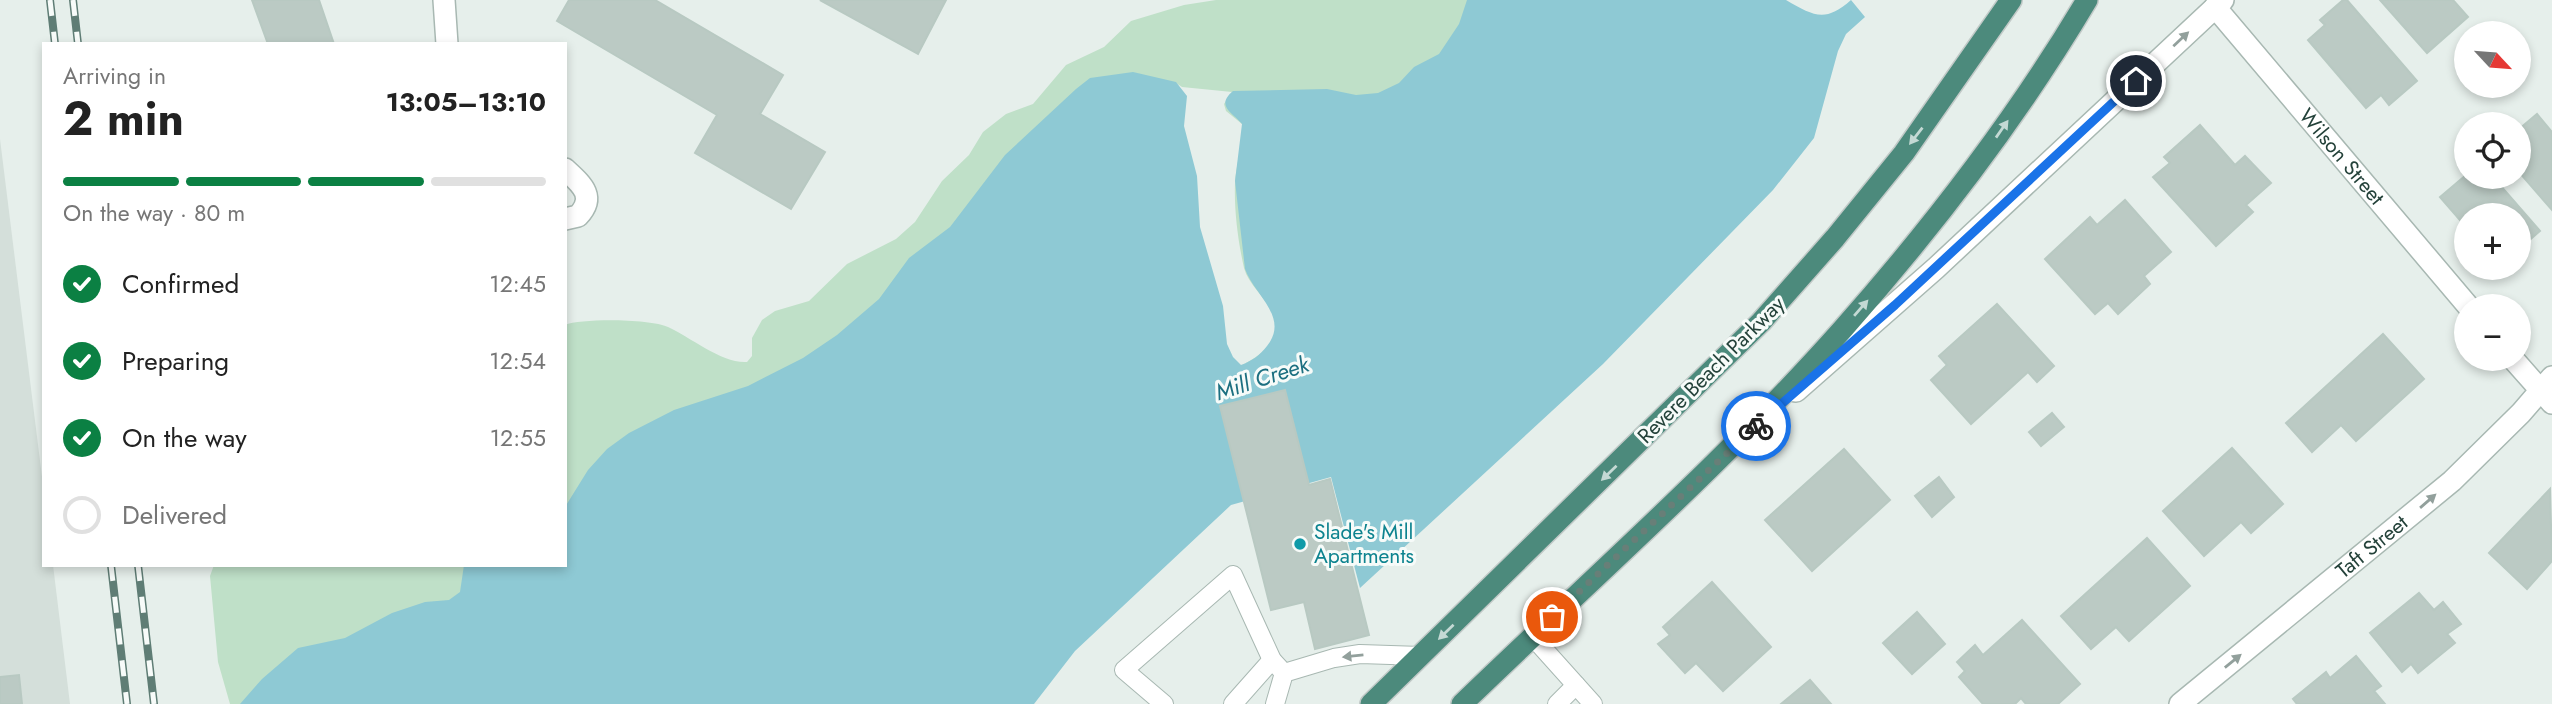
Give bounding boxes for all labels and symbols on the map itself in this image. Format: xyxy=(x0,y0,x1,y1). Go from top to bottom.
north arrow xyxy=(2454,21,2530,98)
one-way arrow xyxy=(2172,31,2190,47)
pin xyxy=(2106,51,2166,111)
street label: Wilson Street xyxy=(2292,102,2391,212)
one-way arrow xyxy=(1995,120,2009,138)
one-way arrow xyxy=(1909,127,1924,145)
street label: Revere Beach Parkway xyxy=(1631,289,1792,450)
one-way arrow xyxy=(1853,299,1868,316)
water label: Mill Creek xyxy=(1211,347,1314,409)
courier xyxy=(1721,391,1791,461)
one-way arrow xyxy=(1601,465,1617,481)
one-way arrow xyxy=(2419,493,2437,509)
street label: Taft Street xyxy=(2329,508,2414,585)
place label: Slade's Mill Apartments xyxy=(1314,517,1414,571)
marker: Slade's Mill Apartments xyxy=(1292,536,1308,552)
pin xyxy=(1522,587,1582,647)
one-way arrow xyxy=(1438,623,1455,639)
one-way arrow xyxy=(1341,650,1363,661)
one-way arrow xyxy=(2224,654,2242,669)

